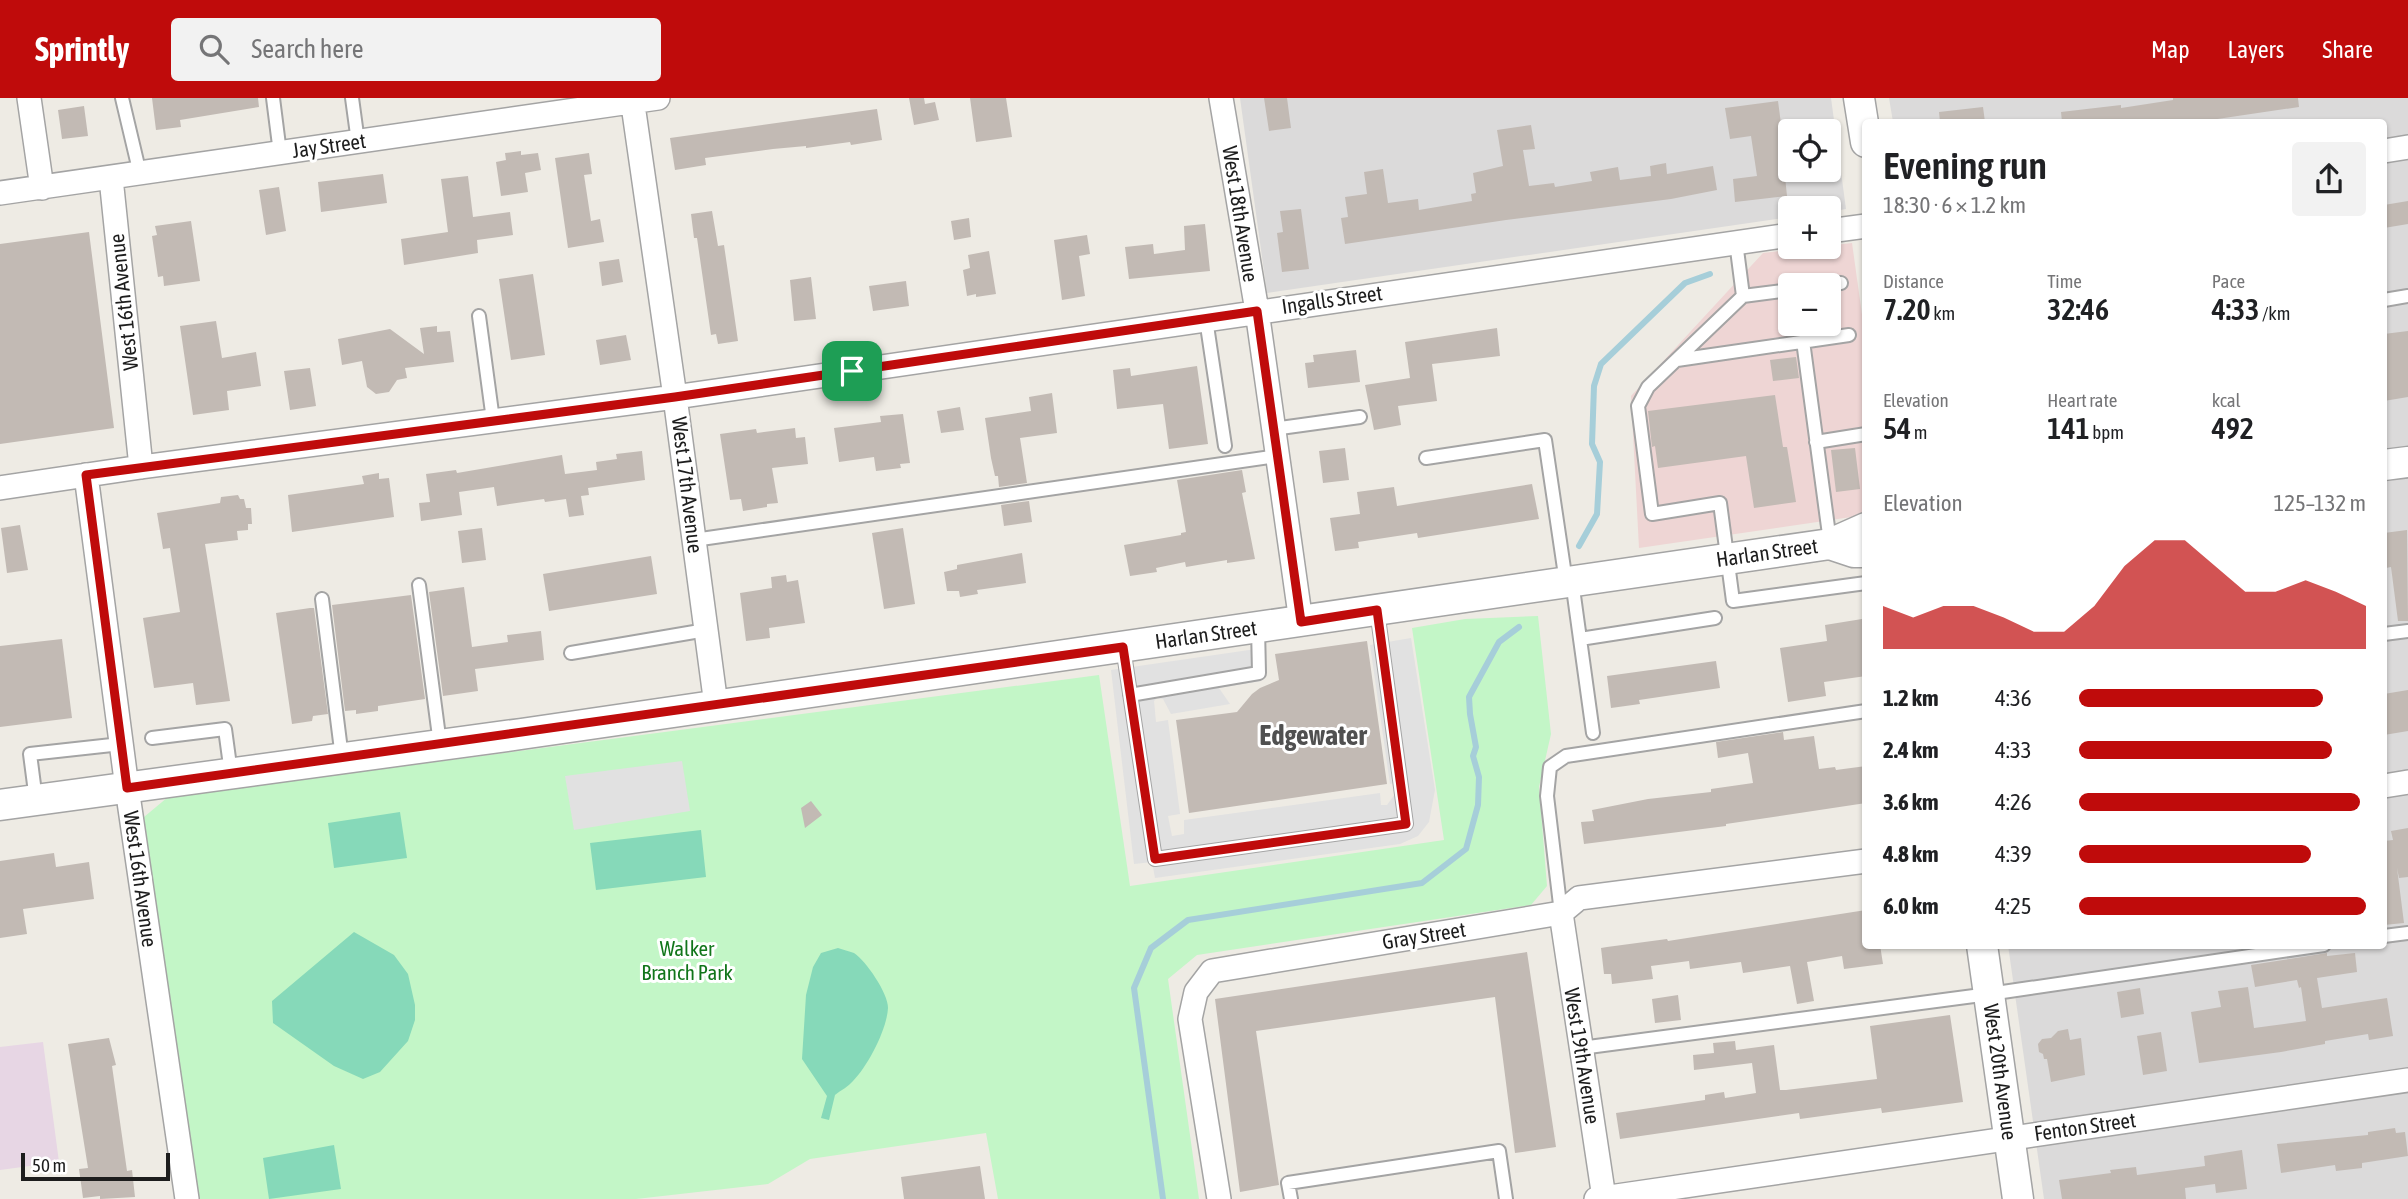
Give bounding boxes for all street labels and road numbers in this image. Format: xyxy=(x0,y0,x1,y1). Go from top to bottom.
street label: Jay Street xyxy=(291,128,367,162)
street label: West 18th Avenue xyxy=(1218,144,1264,284)
street label: West 16th Avenue xyxy=(104,233,142,372)
street label: Ingalls Street xyxy=(1280,280,1384,318)
street label: West 17th Avenue xyxy=(668,415,708,555)
street label: Harlan Street xyxy=(1714,533,1819,571)
street label: Harlan Street xyxy=(1153,615,1258,653)
street label: West 16th Avenue xyxy=(120,809,162,949)
street label: Gray Street xyxy=(1380,917,1467,953)
street label: West 19th Avenue xyxy=(1560,986,1606,1126)
street label: West 20th Avenue xyxy=(1980,1002,2022,1142)
street label: Fenton Street xyxy=(2032,1107,2137,1145)

